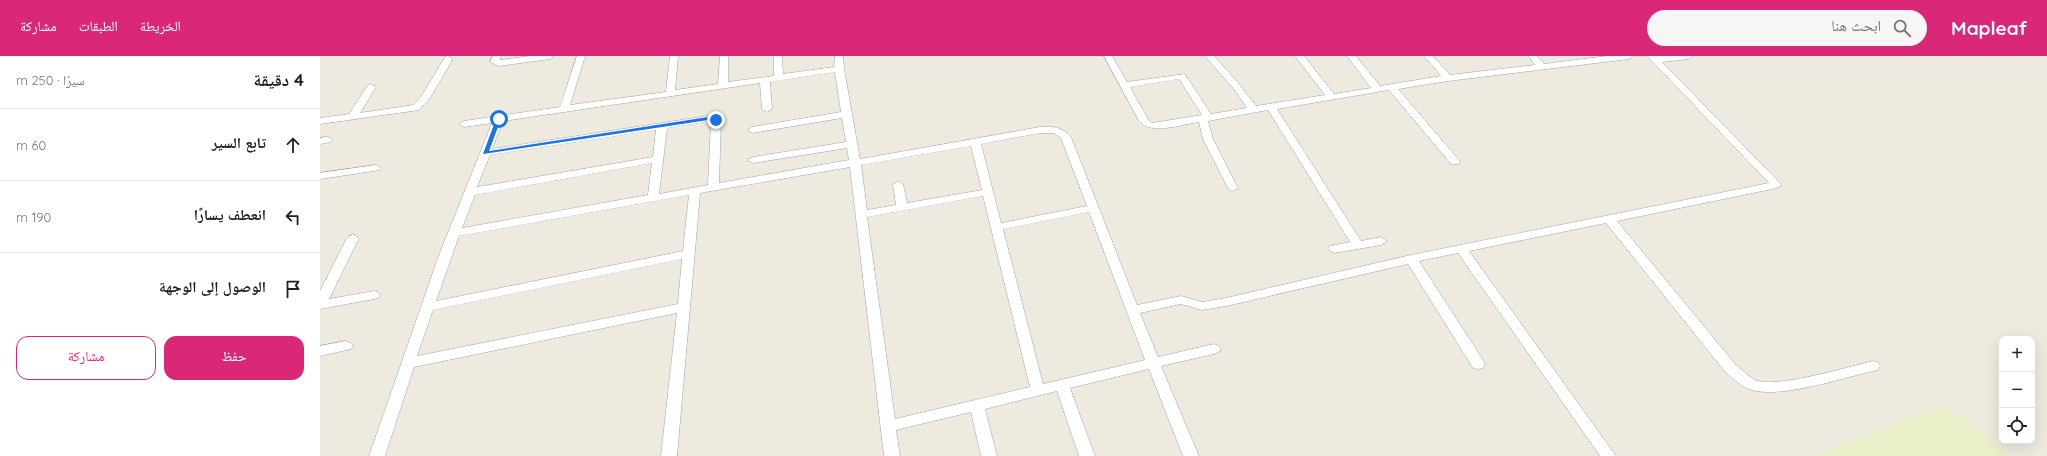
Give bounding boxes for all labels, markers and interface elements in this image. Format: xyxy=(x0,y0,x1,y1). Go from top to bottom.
search box xyxy=(1647,10,1927,46)
text: ابحث هنا xyxy=(1831,16,1881,35)
text: Mapleaf xyxy=(1951,16,2027,40)
text: مشاركة xyxy=(20,17,57,35)
text: الطبقات xyxy=(79,17,118,35)
text: الخريطة xyxy=(140,17,181,35)
icon: search xyxy=(1891,17,1913,39)
text: 4 دقيقة xyxy=(254,69,304,90)
text: سيرًا · 250 m xyxy=(16,72,85,88)
route start xyxy=(490,110,508,128)
route end xyxy=(707,111,725,129)
text: تابع السير xyxy=(212,133,266,152)
icon: ahead xyxy=(282,134,304,156)
text: 60 m xyxy=(16,137,46,153)
text: انعطف يسارًا xyxy=(194,205,266,224)
icon: left xyxy=(282,206,304,228)
text: 190 m xyxy=(16,209,51,225)
text: الوصول إلى الوجهة xyxy=(159,277,266,296)
icon: arrive xyxy=(282,278,304,300)
button: مشاركة xyxy=(16,336,156,380)
button: حفظ xyxy=(164,336,304,380)
map controls xyxy=(1999,336,2035,444)
button: + xyxy=(1999,336,2035,372)
button: − xyxy=(1999,372,2035,408)
button: locate xyxy=(1999,408,2035,444)

